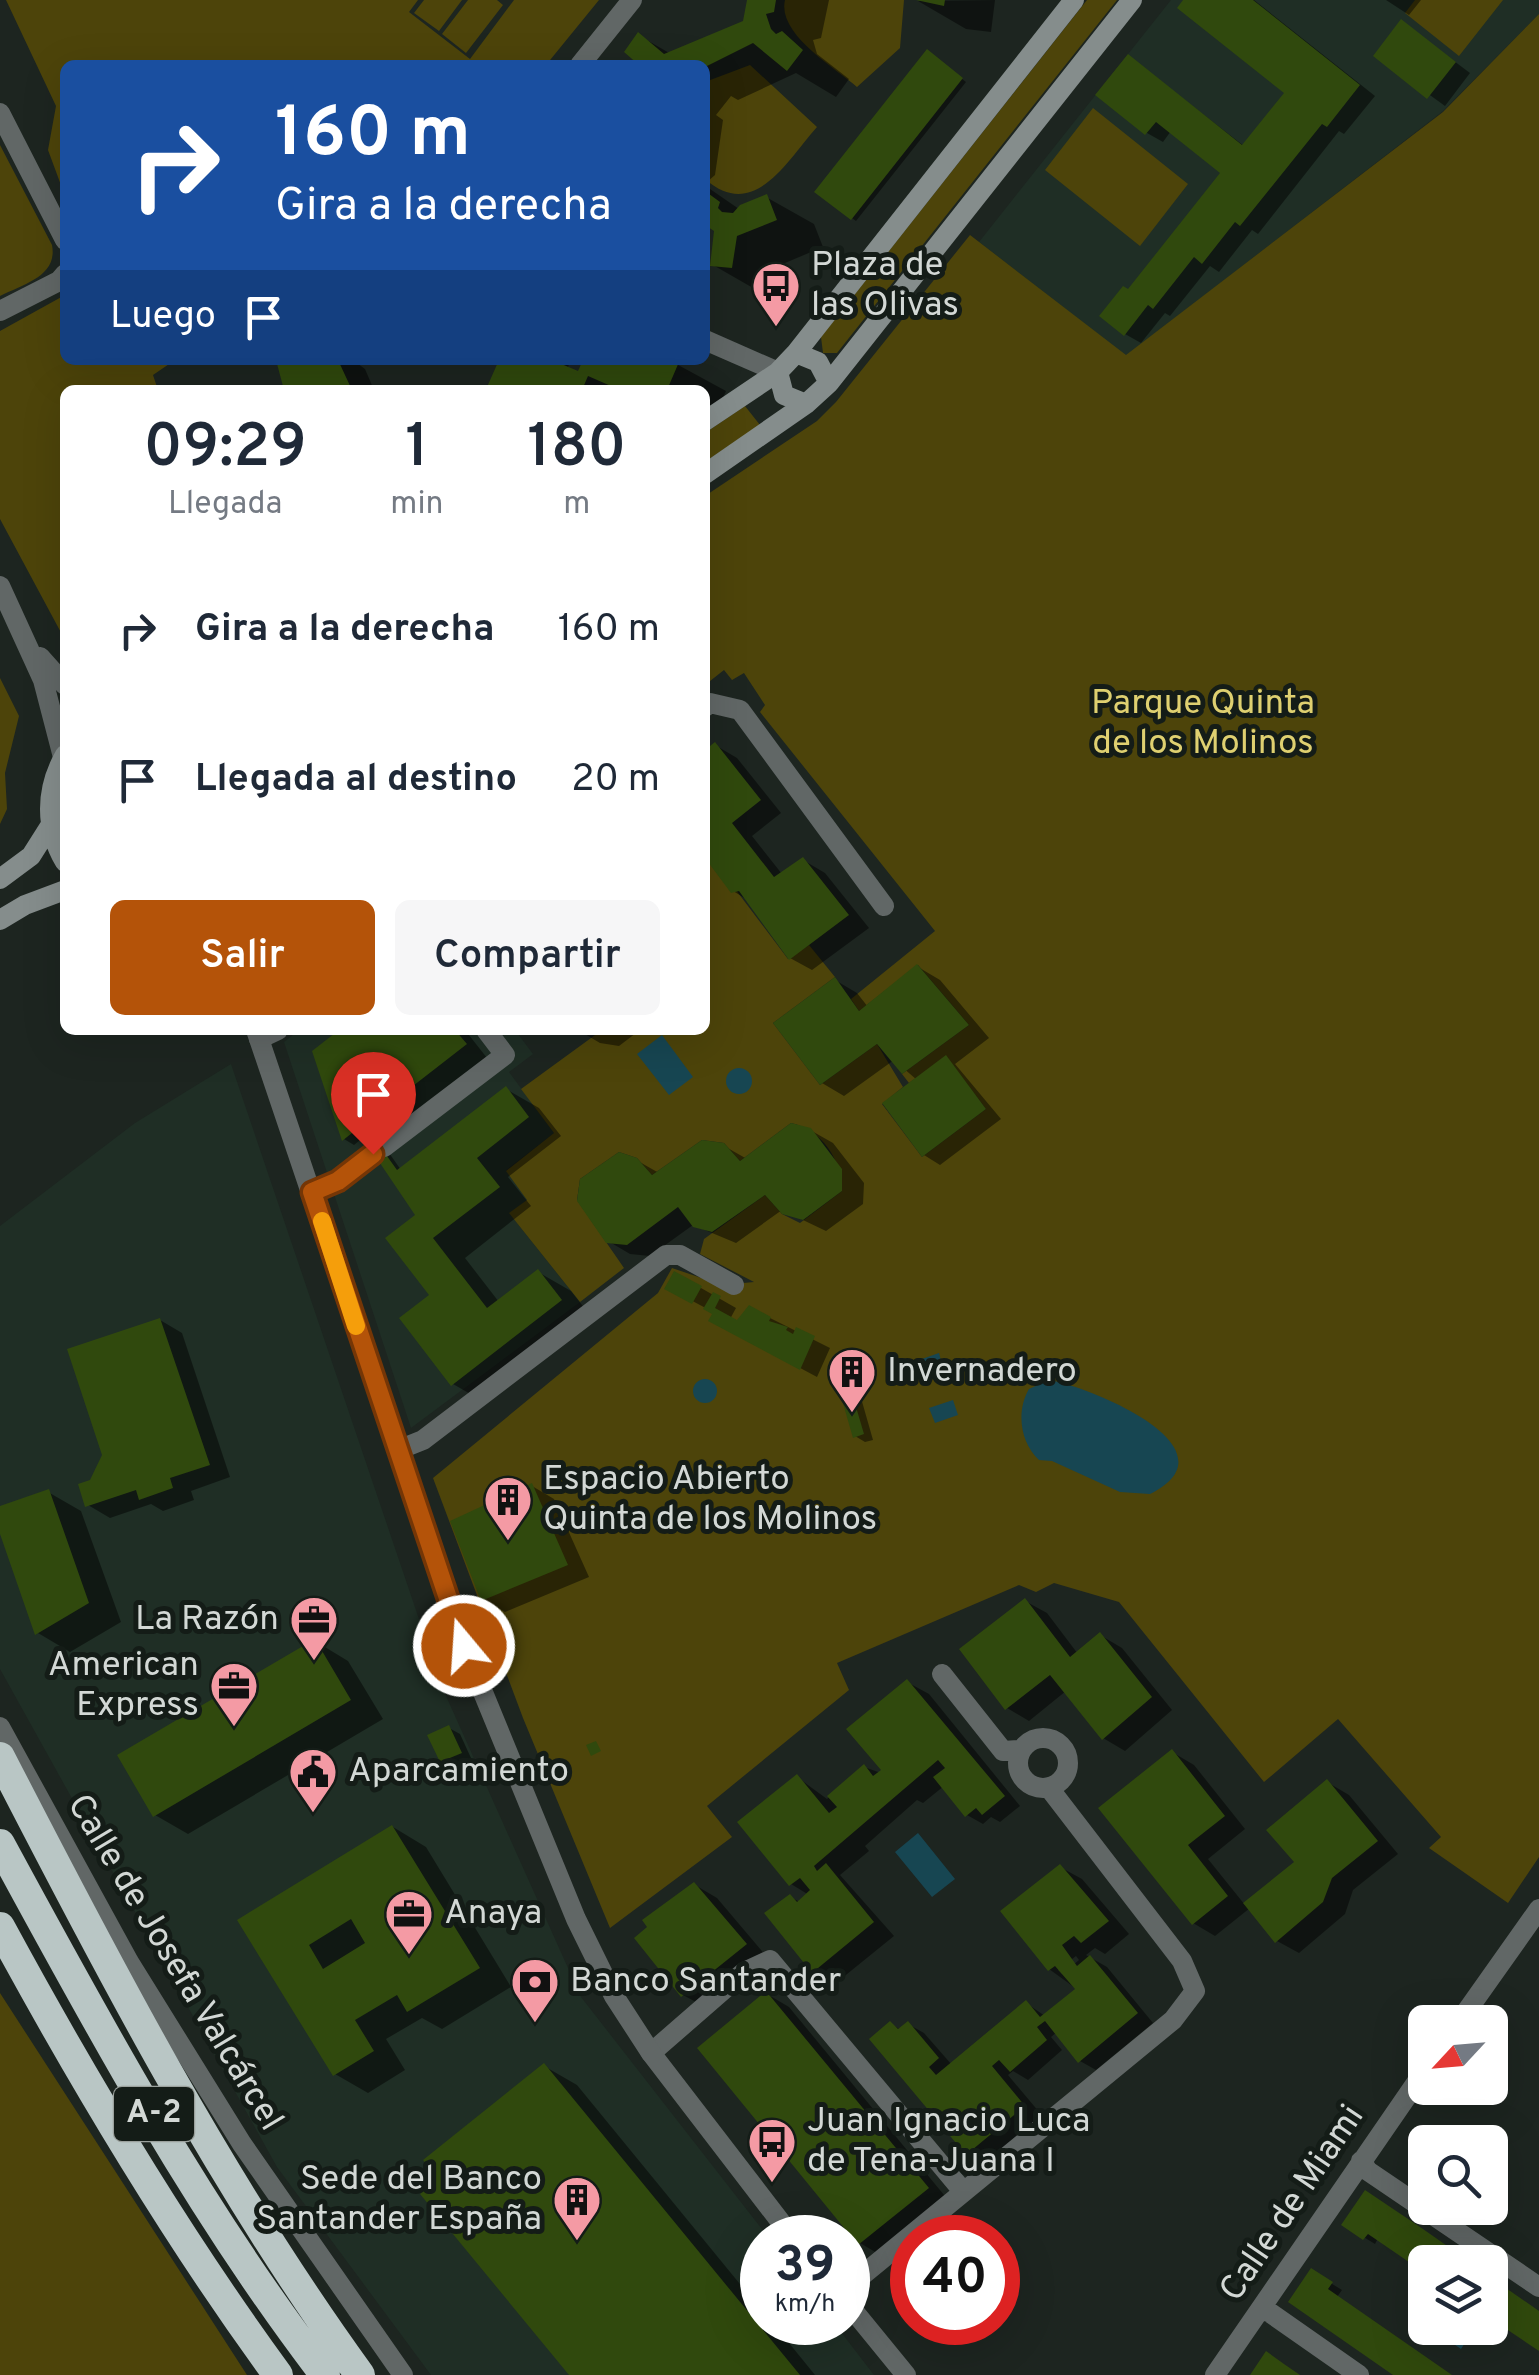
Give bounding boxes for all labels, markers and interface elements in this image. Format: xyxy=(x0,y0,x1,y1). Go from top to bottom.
text: 160 m xyxy=(275,92,471,181)
icon: right xyxy=(110,100,240,230)
text: Gira a la derecha xyxy=(275,179,612,236)
place label: Plaza de las Olivas xyxy=(811,244,959,328)
bus stop icon: Plaza de las Olivas xyxy=(750,260,802,328)
icon: arrive xyxy=(236,290,291,345)
text: Luego xyxy=(110,293,216,342)
text: 09:29 xyxy=(144,412,307,488)
text: 1 xyxy=(405,412,429,488)
text: 180 xyxy=(527,412,626,488)
text: Llegada xyxy=(168,485,282,525)
text: min xyxy=(390,485,444,525)
text: m xyxy=(563,485,590,525)
icon: right xyxy=(110,603,165,658)
text: Gira a la derecha xyxy=(195,606,494,655)
text: 160 m xyxy=(558,606,660,655)
park label: Parque Quinta de los Molinos xyxy=(1091,682,1315,766)
icon: arrive xyxy=(110,753,165,808)
text: Llegada al destino xyxy=(195,756,517,805)
text: 20 m xyxy=(571,756,660,805)
button: Salir xyxy=(110,900,375,1015)
button: Compartir xyxy=(395,900,660,1015)
pin xyxy=(331,1052,416,1155)
icon: arrive xyxy=(346,1067,401,1122)
building icon: Invernadero xyxy=(826,1346,878,1414)
place label: Invernadero xyxy=(887,1350,1077,1394)
place label: Espacio Abierto Quinta de los Molinos xyxy=(543,1458,877,1542)
building icon: Espacio Abierto Quinta de los Molinos xyxy=(482,1474,534,1542)
office icon: La Razón xyxy=(288,1594,340,1662)
position arrow xyxy=(412,1594,516,1698)
place label: La Razón xyxy=(135,1598,279,1642)
place label: American Express xyxy=(48,1644,199,1728)
office icon: American Express xyxy=(208,1660,260,1728)
public building icon: Aparcamiento xyxy=(287,1746,339,1814)
place label: Aparcamiento xyxy=(348,1750,569,1794)
street label: Calle de Josefa Valcárcel xyxy=(56,1787,292,2139)
office icon: Anaya xyxy=(383,1888,435,1956)
place label: Anaya xyxy=(444,1892,542,1936)
bank icon: Banco Santander xyxy=(509,1956,561,2024)
place label: Banco Santander xyxy=(570,1960,841,2004)
north arrow xyxy=(1408,2005,1508,2105)
map controls xyxy=(1408,2005,1508,2345)
road number: A-2 xyxy=(114,2087,194,2141)
street label: Calle de Miami xyxy=(1211,2097,1375,2311)
place label: Juan Ignacio Luca de Tena-Juana I xyxy=(807,2100,1090,2184)
bus stop icon: Juan Ignacio Luca de Tena-Juana I xyxy=(746,2116,798,2184)
button: search xyxy=(1408,2125,1508,2225)
place label: Sede del Banco Santander España xyxy=(256,2158,542,2242)
building icon: Sede del Banco Santander España xyxy=(551,2174,603,2242)
speed limit sign: 40 xyxy=(890,2215,1020,2345)
text: 39 xyxy=(775,2236,835,2299)
button: layers xyxy=(1408,2245,1508,2345)
text: km/h xyxy=(775,2289,835,2321)

